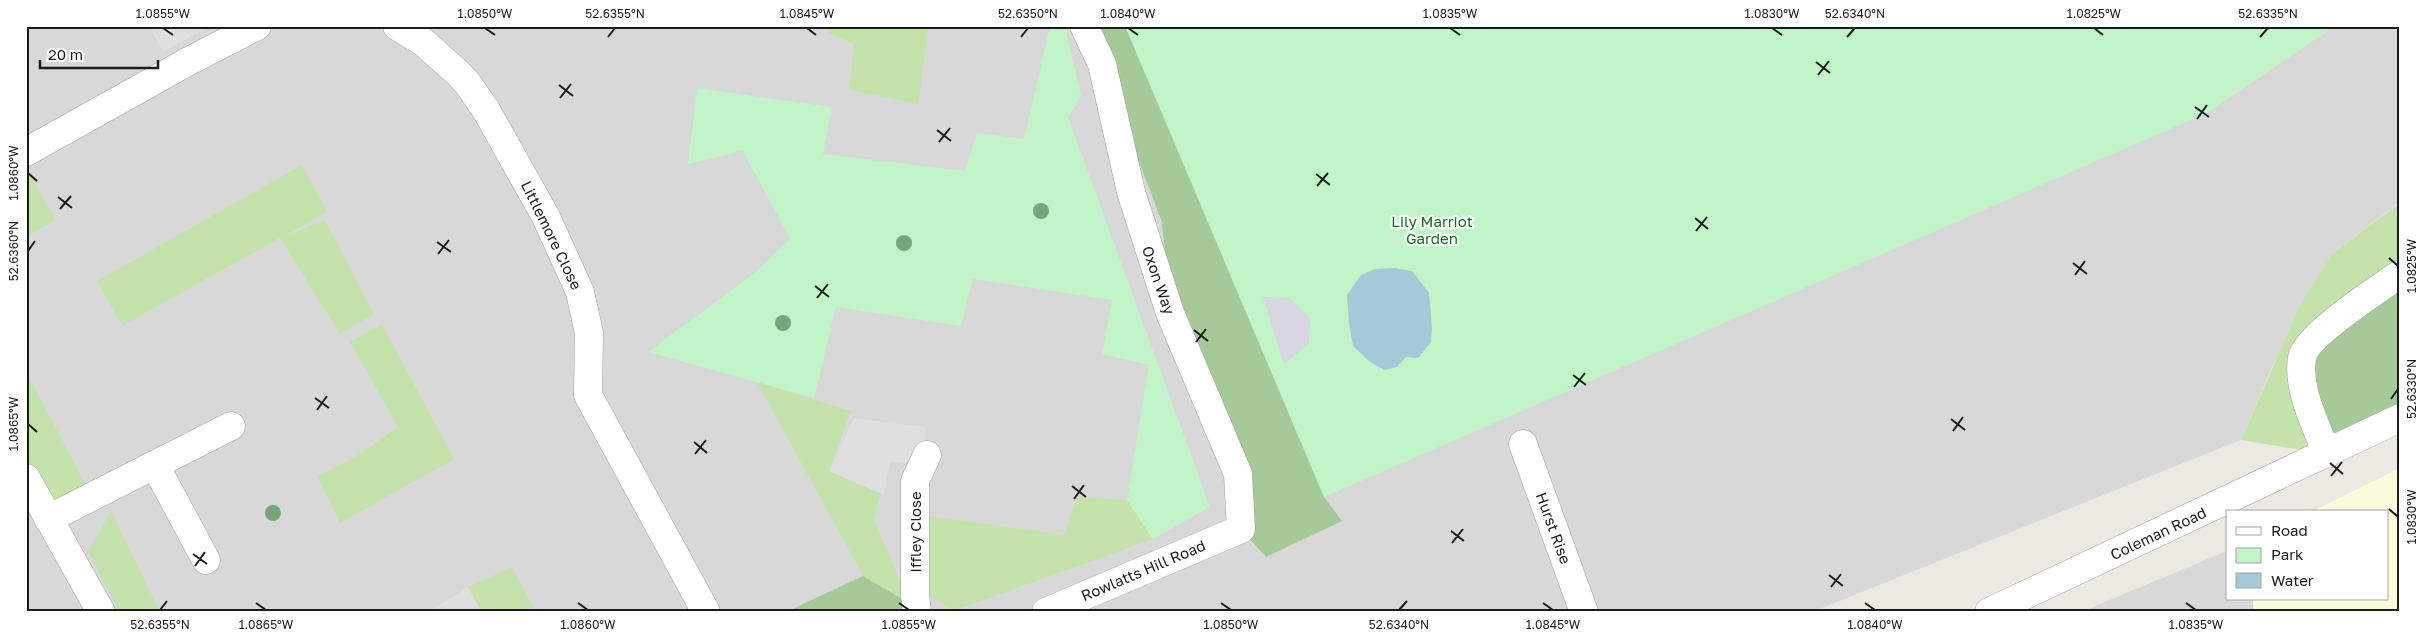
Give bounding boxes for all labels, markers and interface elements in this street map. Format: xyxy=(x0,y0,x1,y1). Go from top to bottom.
text: 1.0855°W xyxy=(136,6,191,21)
text: 1.0850°W xyxy=(458,6,513,21)
text: 52.6355°N xyxy=(585,6,645,21)
text: 1.0845°W xyxy=(780,6,835,21)
text: 52.6350°N xyxy=(998,6,1058,21)
text: 1.0840°W xyxy=(1100,6,1156,21)
text: 1.0835°W xyxy=(1423,6,1478,21)
text: 1.0830°W xyxy=(1745,6,1800,21)
text: 52.6340°N xyxy=(1825,6,1885,21)
text: 1.0825°W xyxy=(2067,6,2122,21)
text: 52.6335°N xyxy=(2238,6,2298,21)
scale bar xyxy=(40,38,158,70)
text: 20 m xyxy=(48,45,83,63)
text: 1.0860°W xyxy=(6,145,21,201)
street label: Littlemore Close xyxy=(518,178,586,293)
park label: Lily Marriot Garden xyxy=(1391,212,1473,247)
text: 52.6360°N xyxy=(6,221,21,281)
text: 1.0825°W xyxy=(2404,238,2419,293)
street label: Oxon Way xyxy=(1139,243,1179,317)
text: 52.6330°N xyxy=(2404,359,2419,419)
text: 1.0865°W xyxy=(6,396,21,451)
text: 1.0830°W xyxy=(2404,489,2419,544)
street label: Hurst Rise xyxy=(1533,490,1575,567)
street label: Iffley Close xyxy=(906,491,924,573)
street label: Coleman Road xyxy=(2107,503,2209,563)
legend xyxy=(2226,510,2388,600)
text: Road xyxy=(2271,521,2308,539)
street label: Rowlatts Hill Road xyxy=(1078,536,1208,604)
text: Park xyxy=(2271,545,2304,563)
text: Water xyxy=(2271,571,2314,589)
text: 52.6355°N xyxy=(130,617,190,632)
text: 1.0865°W xyxy=(239,617,294,632)
text: 1.0860°W xyxy=(560,617,616,632)
text: 1.0855°W xyxy=(882,617,937,632)
text: 1.0850°W xyxy=(1204,617,1259,632)
text: 52.6340°N xyxy=(1369,617,1429,632)
text: 1.0845°W xyxy=(1526,617,1581,632)
text: 1.0840°W xyxy=(1847,617,1903,632)
text: 1.0835°W xyxy=(2169,617,2224,632)

